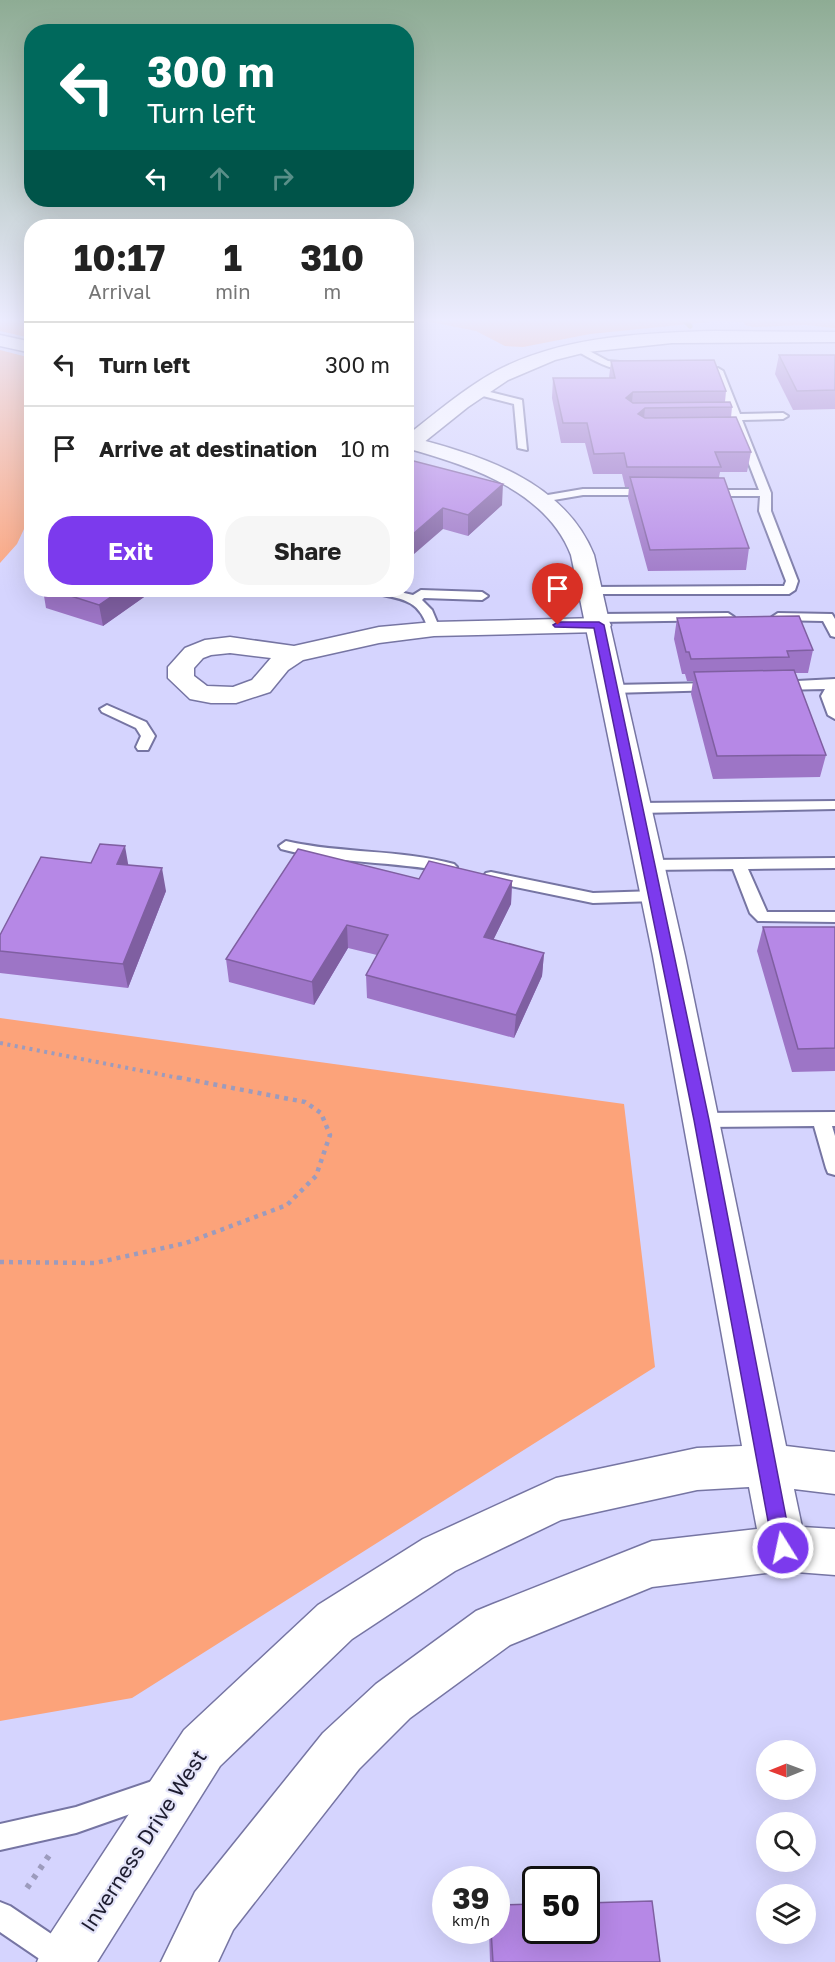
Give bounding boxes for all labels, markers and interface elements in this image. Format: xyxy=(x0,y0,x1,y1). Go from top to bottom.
text: 300 m xyxy=(147,46,274,96)
icon: left xyxy=(48,48,126,126)
text: Turn left xyxy=(147,97,256,129)
icon: left xyxy=(140,162,173,195)
icon: ahead xyxy=(203,162,236,195)
icon: right xyxy=(266,162,299,195)
text: 10:17 xyxy=(74,236,165,279)
text: 1 xyxy=(224,236,242,279)
text: 310 xyxy=(300,236,364,279)
text: Arrival xyxy=(88,279,151,303)
text: min xyxy=(215,279,251,303)
text: m xyxy=(323,279,341,303)
icon: left xyxy=(48,348,81,381)
text: Turn left xyxy=(99,351,190,378)
text: 300 m xyxy=(325,351,390,378)
icon: arrive xyxy=(48,432,81,465)
text: Arrive at destination xyxy=(99,435,317,462)
text: 10 m xyxy=(341,435,390,462)
button: Exit xyxy=(48,516,213,585)
button: Share xyxy=(225,516,390,585)
pin xyxy=(532,563,583,625)
icon: arrive xyxy=(541,572,574,605)
position arrow xyxy=(751,1516,815,1580)
north arrow xyxy=(756,1740,816,1800)
map controls xyxy=(756,1740,816,1944)
street label: Inverness Drive West xyxy=(75,1745,212,1936)
button: search xyxy=(756,1812,816,1872)
speed limit sign: 50 xyxy=(522,1866,600,1944)
text: 39 xyxy=(452,1880,490,1916)
button: layers xyxy=(756,1884,816,1944)
text: km/h xyxy=(452,1911,490,1929)

